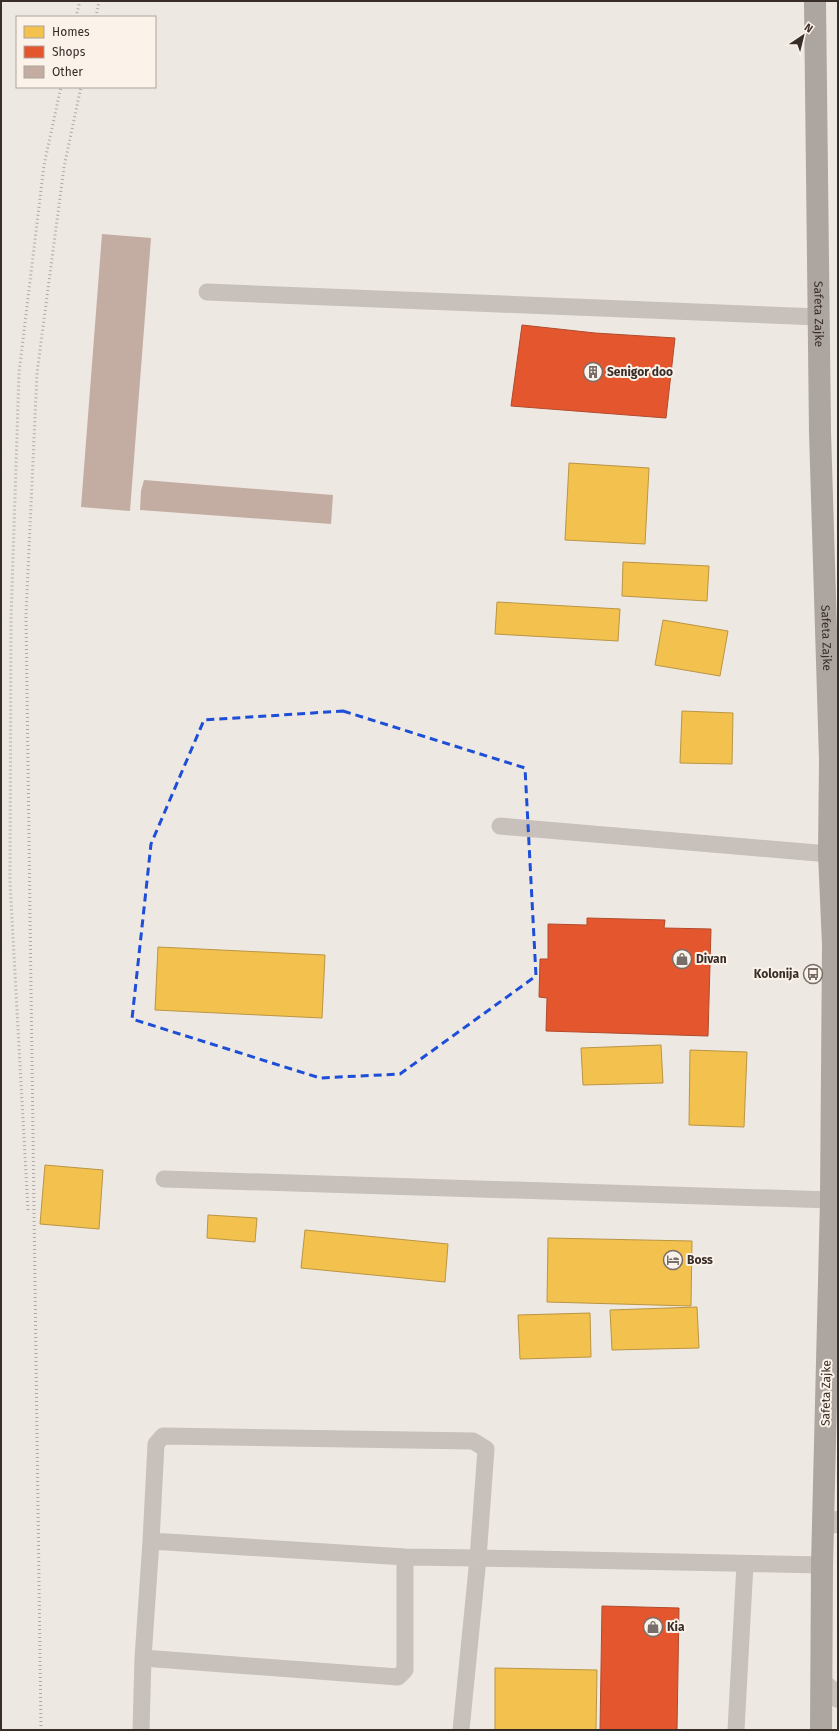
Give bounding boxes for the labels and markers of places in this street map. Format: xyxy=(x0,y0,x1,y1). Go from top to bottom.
building icon: Senigor doo xyxy=(582,361,604,383)
place label: Senigor doo xyxy=(607,365,673,379)
shop icon: Divan xyxy=(671,948,693,970)
place label: Divan xyxy=(696,952,727,966)
bus stop icon: Kolonija xyxy=(802,963,824,985)
place label: Kolonija xyxy=(754,967,799,981)
hotel icon: Boss xyxy=(662,1249,684,1271)
place label: Boss xyxy=(687,1253,713,1267)
shop icon: Kia xyxy=(642,1616,664,1638)
place label: Kia xyxy=(667,1620,685,1634)

